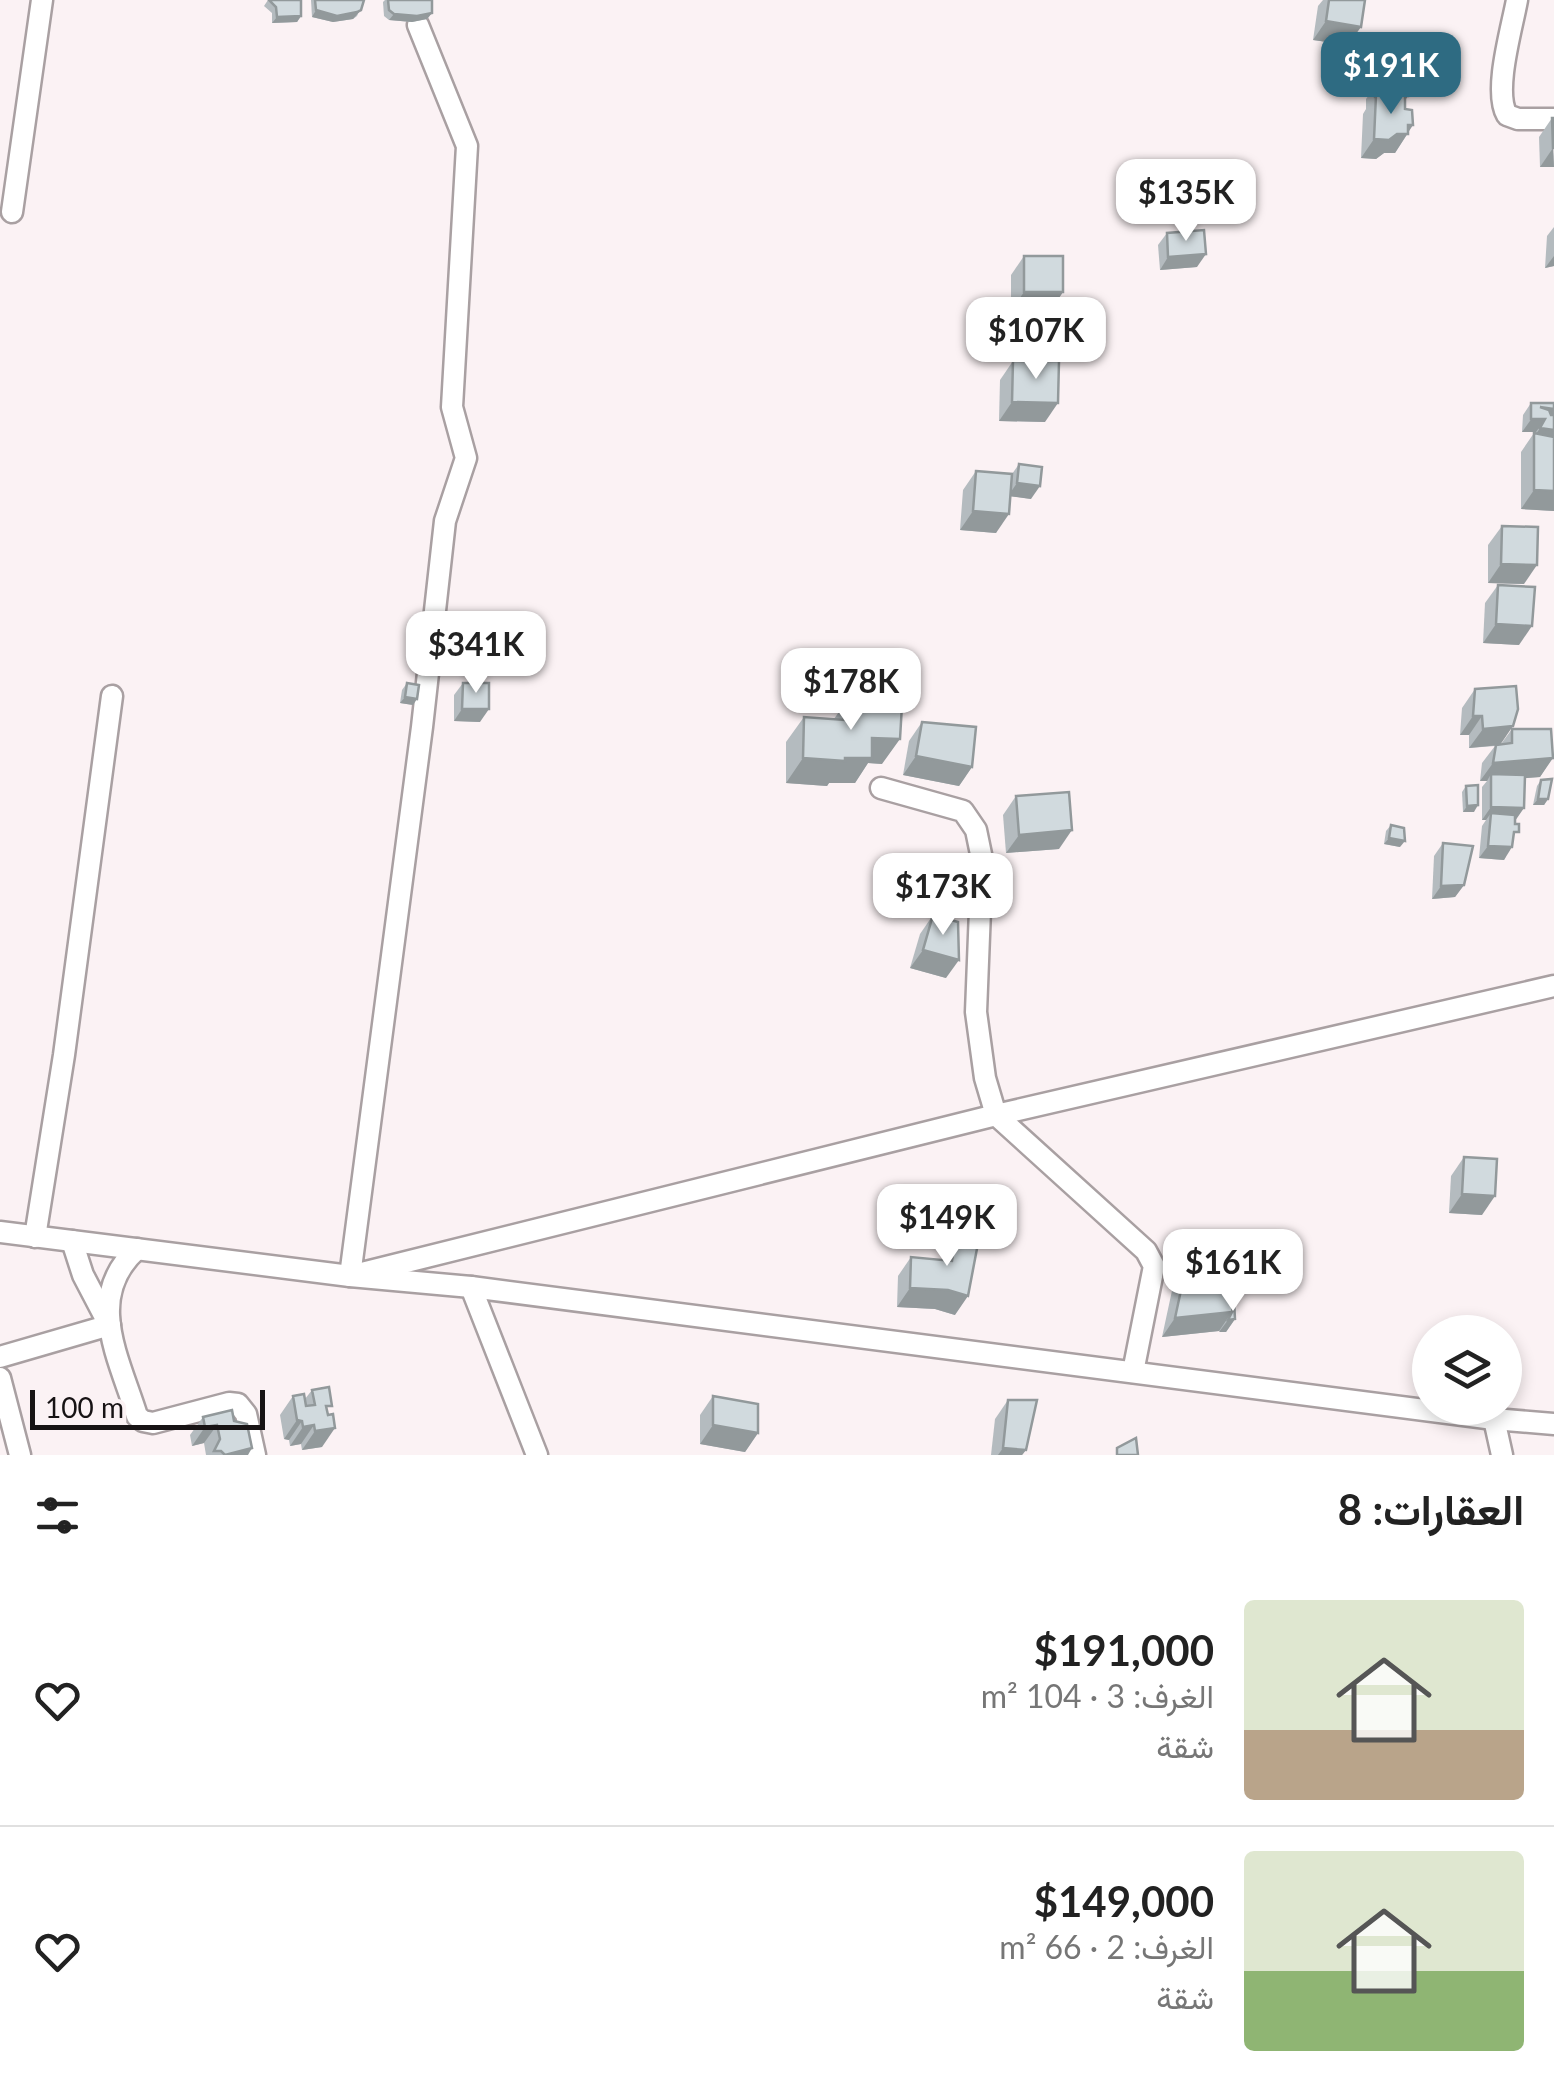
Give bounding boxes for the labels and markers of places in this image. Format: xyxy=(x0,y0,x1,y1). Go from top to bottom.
pin: $191K xyxy=(1321,32,1461,117)
pin: $135K xyxy=(1116,159,1256,244)
pin: $107K xyxy=(966,297,1106,382)
pin: $341K xyxy=(406,611,546,696)
pin: $178K xyxy=(781,648,921,733)
pin: $173K xyxy=(873,853,1013,938)
pin: $149K xyxy=(877,1184,1017,1269)
pin: $161K xyxy=(1163,1229,1303,1314)

